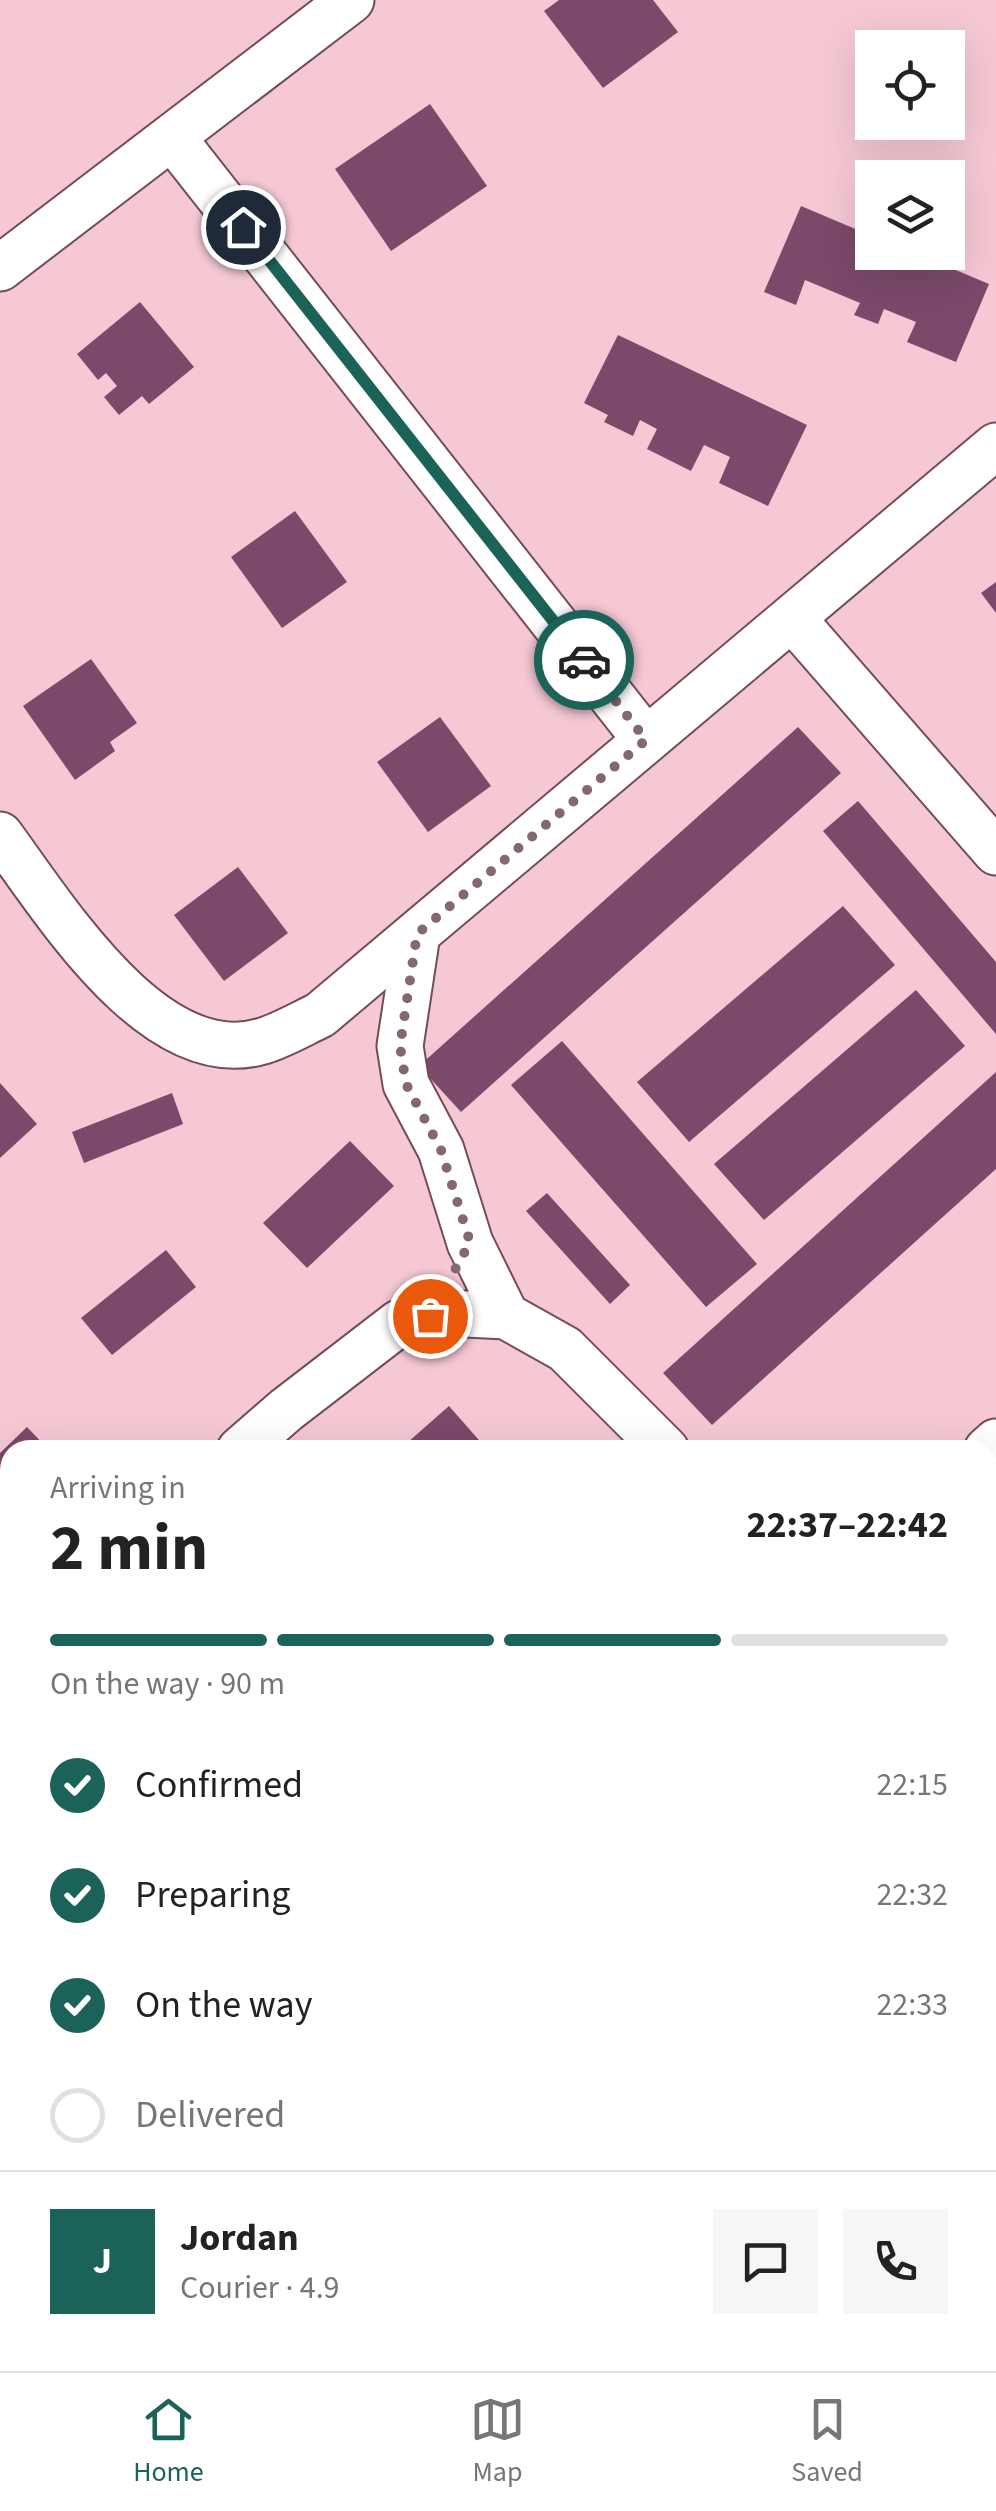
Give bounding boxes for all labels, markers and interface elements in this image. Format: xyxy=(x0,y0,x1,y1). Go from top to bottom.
map controls xyxy=(855,30,965,270)
button: locate xyxy=(855,30,965,140)
button: layers xyxy=(855,160,965,270)
pin xyxy=(201,185,286,270)
icon: home xyxy=(216,200,271,255)
courier xyxy=(534,610,634,710)
icon: car xyxy=(557,633,612,688)
pin xyxy=(388,1274,473,1359)
icon: bag xyxy=(403,1289,458,1344)
text: Arriving in xyxy=(50,1465,186,1511)
text: 22:37–22:42 xyxy=(746,1498,948,1552)
text: 2 min xyxy=(50,1502,208,1595)
text: On the way · 90 m xyxy=(50,1661,285,1707)
icon: check xyxy=(50,1758,105,1813)
text: Confirmed xyxy=(135,1758,303,1812)
text: 22:15 xyxy=(876,1762,948,1808)
icon: check xyxy=(50,1868,105,1923)
text: Preparing xyxy=(135,1868,290,1922)
text: 22:32 xyxy=(876,1872,948,1918)
icon: check xyxy=(50,1978,105,2033)
text: On the way xyxy=(135,1978,312,2032)
text: 22:33 xyxy=(876,1982,948,2028)
text: Delivered xyxy=(135,2088,285,2142)
button: chat xyxy=(713,2209,818,2314)
button: phone xyxy=(843,2209,948,2314)
text: Jordan xyxy=(180,2211,299,2265)
text: J xyxy=(93,2234,112,2288)
text: Courier · 4.9 xyxy=(180,2265,340,2311)
tab: Home xyxy=(133,2392,204,2492)
tab: Map xyxy=(470,2392,525,2492)
tab: Saved xyxy=(791,2392,863,2492)

